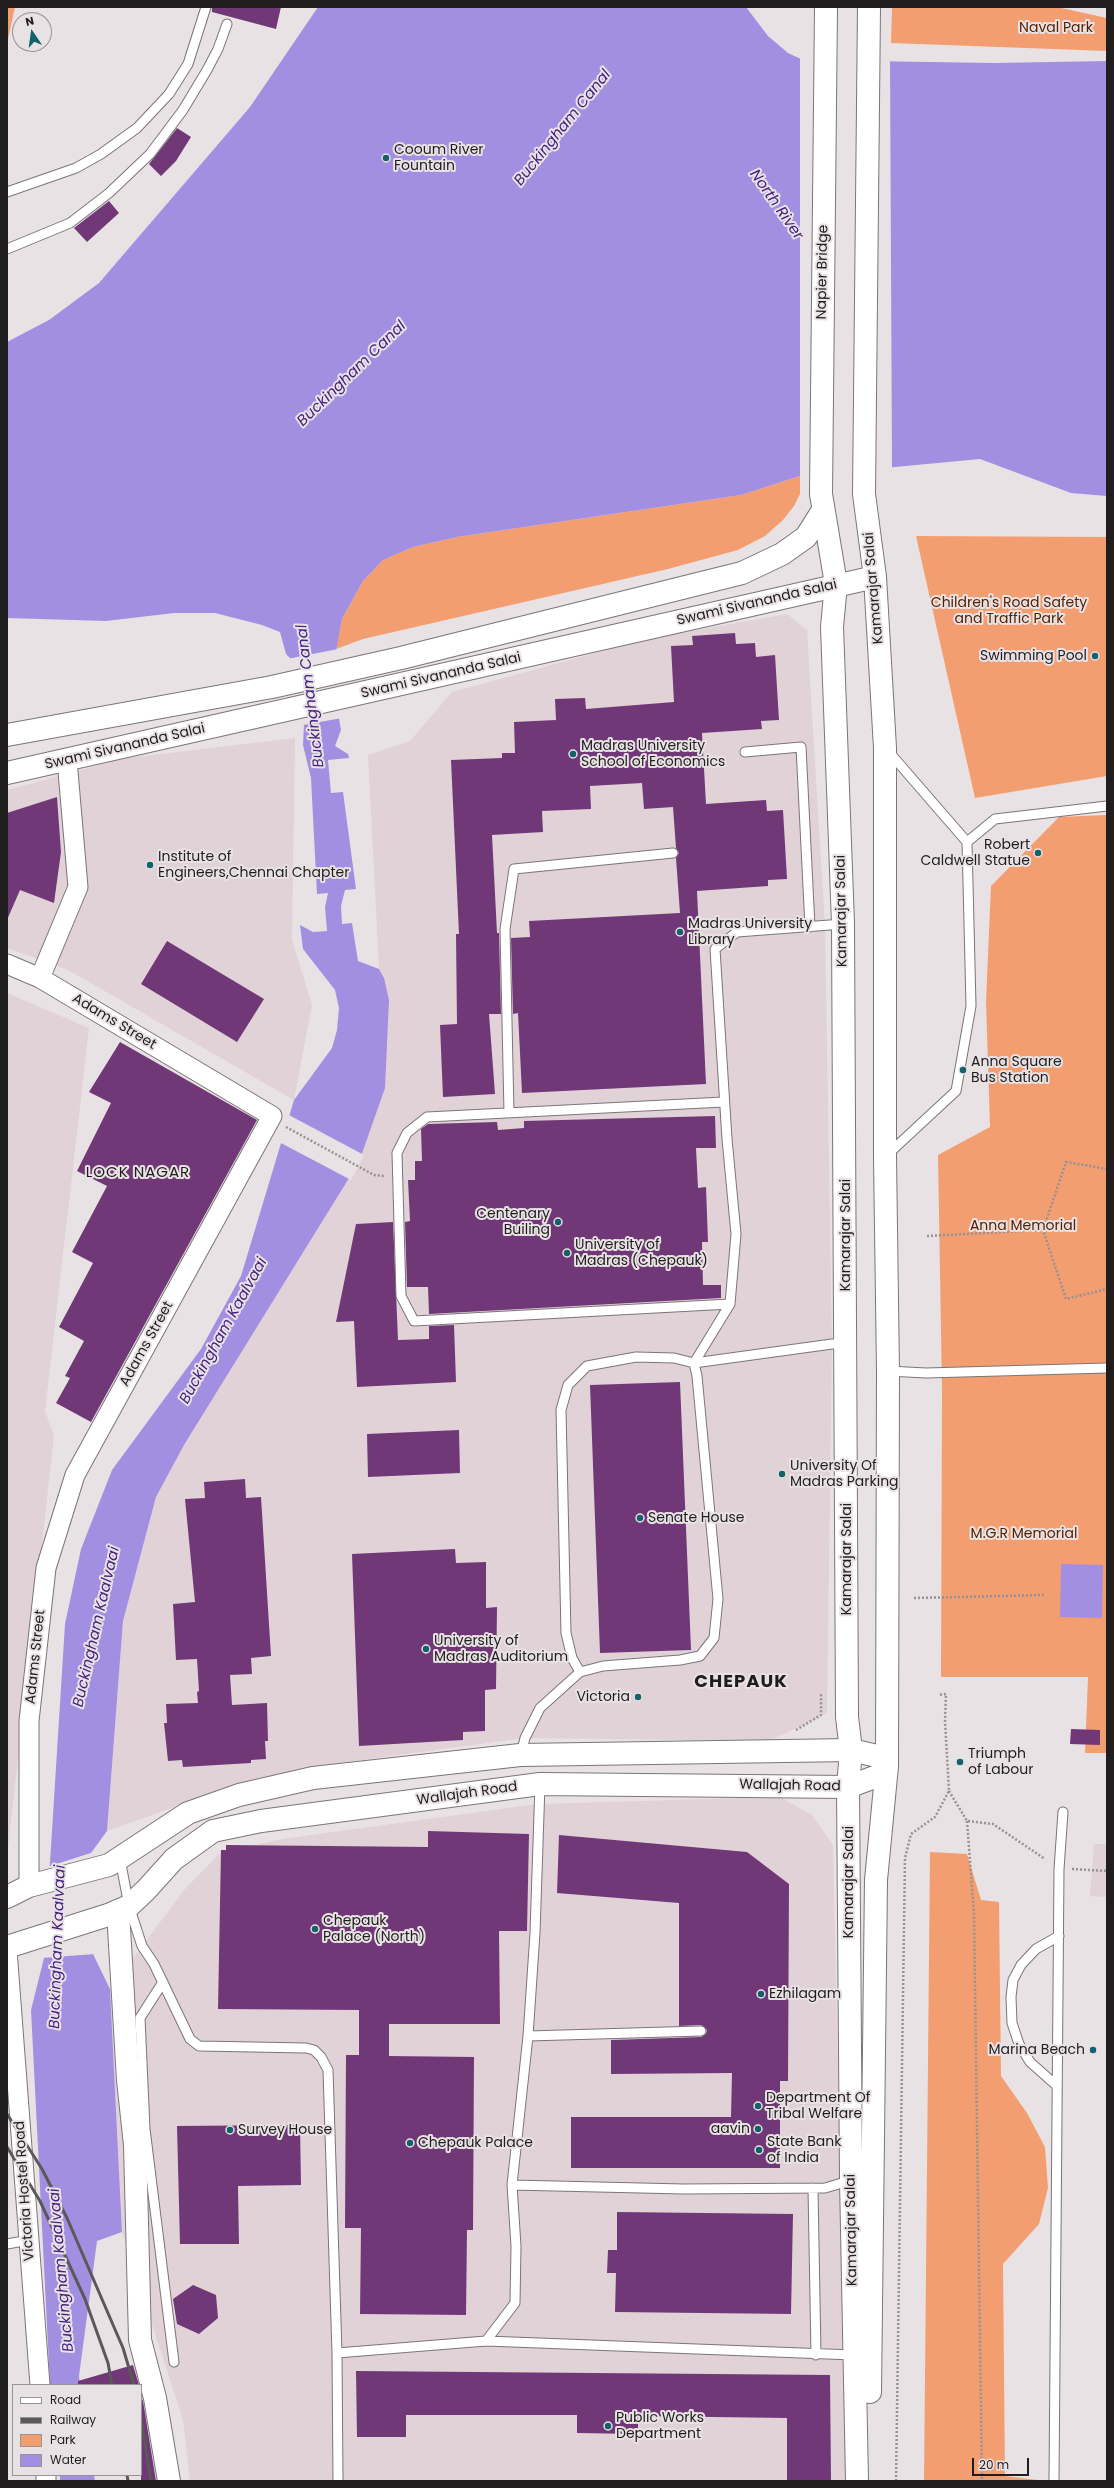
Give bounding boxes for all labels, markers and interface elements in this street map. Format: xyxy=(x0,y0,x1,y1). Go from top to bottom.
north arrow xyxy=(12,12,52,52)
text: N xyxy=(24,13,35,30)
park label: Naval Park xyxy=(1019,20,1093,36)
water label: Buckingham Canal xyxy=(511,66,615,190)
place label: Cooum River Fountain xyxy=(394,142,484,174)
marker: Cooum River Fountain xyxy=(381,153,391,163)
water label: North River xyxy=(745,167,807,243)
street label: Napier Bridge xyxy=(814,225,832,319)
water label: Buckingham Canal xyxy=(294,318,410,430)
street label: Kamarajar Salai xyxy=(861,531,887,645)
street label: Swami Sivananda Salai xyxy=(675,576,839,630)
park label: Children's Road Safety and Traffic Park xyxy=(931,595,1087,628)
water label: Buckingham Canal xyxy=(293,624,329,768)
place label: Swimming Pool xyxy=(980,648,1087,664)
street label: Swami Sivananda Salai xyxy=(359,649,523,703)
marker: Swimming Pool xyxy=(1090,651,1100,661)
street label: Swami Sivananda Salai xyxy=(43,720,207,774)
place label: Madras University School of Economics xyxy=(581,738,725,770)
marker: Madras University School of Economics xyxy=(568,749,578,759)
place label: Robert Caldwell Statue xyxy=(921,837,1030,870)
marker: Robert Caldwell Statue xyxy=(1033,848,1043,858)
place label: Institute of Engineers,Chennai Chapter xyxy=(158,849,349,882)
street label: Kamarajar Salai xyxy=(833,855,851,967)
marker: Institute of Engineers,Chennai Chapter xyxy=(145,860,155,870)
place label: Madras University Library xyxy=(688,916,812,948)
marker: Madras University Library xyxy=(675,927,685,937)
street label: Adams Street xyxy=(69,990,159,1054)
place label: Anna Square Bus Station xyxy=(971,1054,1062,1086)
marker: Anna Square Bus Station xyxy=(958,1065,968,1075)
district label: LOCK NAGAR xyxy=(86,1164,190,1182)
street label: Kamarajar Salai xyxy=(838,1179,854,1291)
place label: Centenary Builing xyxy=(476,1206,550,1238)
marker: Centenary Builing xyxy=(553,1217,563,1227)
park label: Anna Memorial xyxy=(970,1218,1076,1234)
place label: University of Madras (Chepauk) xyxy=(575,1237,708,1270)
marker: University of Madras (Chepauk) xyxy=(562,1248,572,1258)
water label: Buckingham Kaalvaai xyxy=(176,1255,272,1407)
street label: Adams Street xyxy=(117,1298,177,1390)
place label: University Of Madras Parking xyxy=(790,1458,899,1490)
marker: University Of Madras Parking xyxy=(777,1469,787,1479)
street label: Kamarajar Salai xyxy=(839,1503,855,1615)
place label: Senate House xyxy=(648,1510,744,1526)
marker: Senate House xyxy=(635,1513,645,1523)
park label: M.G.R Memorial xyxy=(971,1526,1077,1542)
water label: Buckingham Kaalvaai xyxy=(70,1545,124,1709)
street label: Adams Street xyxy=(23,1609,49,1705)
place label: University of Madras Auditorium xyxy=(434,1633,568,1666)
marker: University of Madras Auditorium xyxy=(421,1644,431,1654)
district label: CHEPAUK xyxy=(694,1671,788,1693)
place label: Victoria xyxy=(576,1689,630,1705)
marker: Victoria xyxy=(633,1692,643,1702)
place label: Triumph of Labour xyxy=(968,1746,1033,1778)
marker: Triumph of Labour xyxy=(955,1757,965,1767)
street label: Wallajah Road xyxy=(739,1777,841,1795)
street label: Wallajah Road xyxy=(416,1779,518,1809)
street label: Kamarajar Salai xyxy=(841,1826,857,1938)
water label: Buckingham Kaalvaai xyxy=(46,1865,70,2029)
place label: Chepauk Palace (North) xyxy=(323,1913,425,1946)
marker: Chepauk Palace (North) xyxy=(310,1924,320,1934)
place label: Ezhilagam xyxy=(769,1986,841,2002)
marker: Ezhilagam xyxy=(756,1989,766,1999)
place label: Marina Beach xyxy=(988,2042,1085,2058)
marker: Marina Beach xyxy=(1088,2045,1098,2055)
place label: Department Of Tribal Welfare xyxy=(766,2090,870,2122)
marker: Department Of Tribal Welfare xyxy=(753,2101,763,2111)
street label: Victoria Hostel Road xyxy=(12,2120,38,2262)
place label: aavin xyxy=(711,2121,750,2137)
place label: Survey House xyxy=(238,2122,332,2138)
marker: aavin xyxy=(753,2124,763,2134)
marker: Survey House xyxy=(225,2125,235,2135)
place label: State Bank of India xyxy=(767,2134,842,2166)
place label: Chepauk Palace xyxy=(418,2135,533,2151)
marker: Chepauk Palace xyxy=(405,2138,415,2148)
marker: State Bank of India xyxy=(754,2145,764,2155)
street label: Kamarajar Salai xyxy=(843,2174,861,2286)
water label: Buckingham Kaalvaai xyxy=(46,2188,78,2352)
legend xyxy=(12,2384,142,2476)
text: Road xyxy=(50,2391,81,2408)
place label: Public Works Department xyxy=(616,2410,704,2442)
text: Railway xyxy=(50,2411,96,2428)
marker: Public Works Department xyxy=(603,2421,613,2431)
text: Park xyxy=(50,2431,76,2448)
scale bar xyxy=(974,2450,1031,2476)
text: Water xyxy=(50,2451,86,2468)
text: 20 m xyxy=(979,2456,1009,2473)

